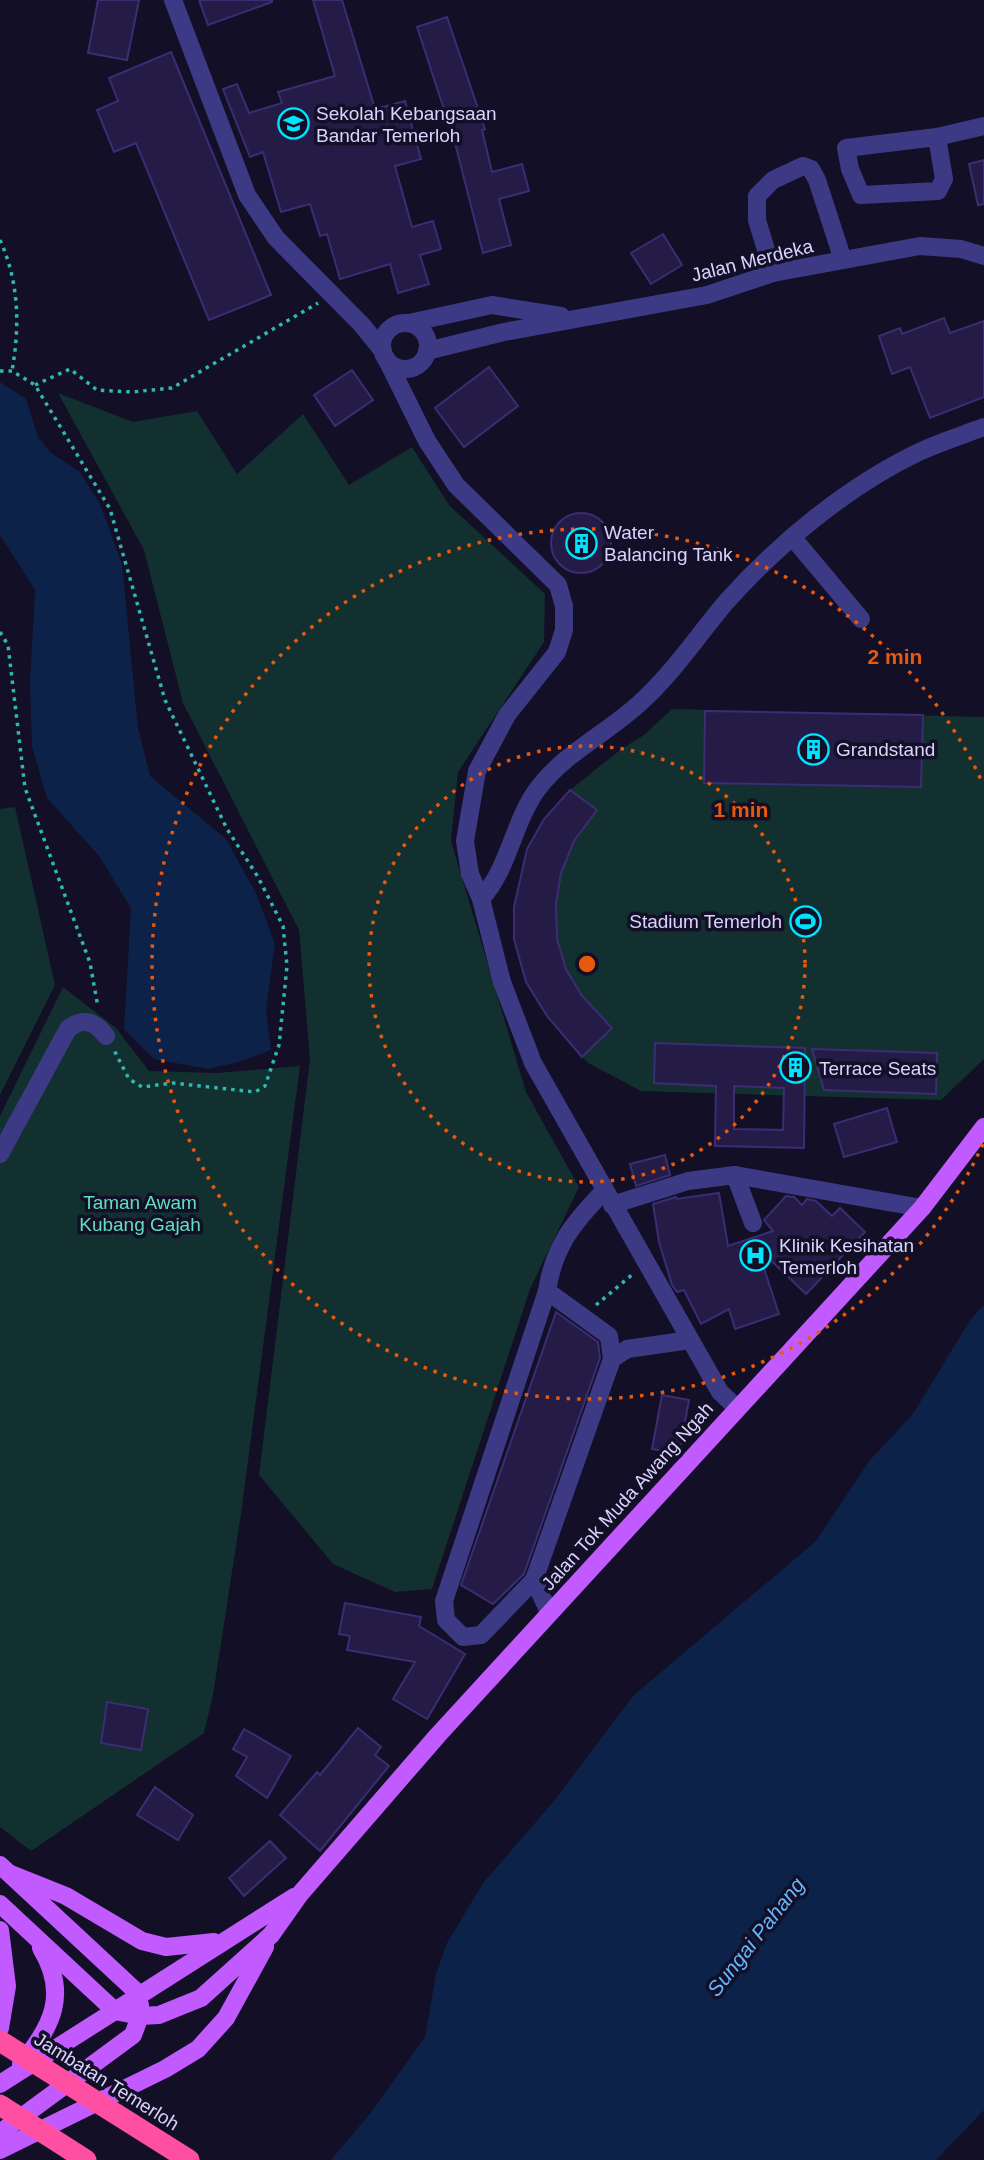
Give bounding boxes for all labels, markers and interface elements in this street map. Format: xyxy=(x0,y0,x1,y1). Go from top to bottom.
place label: Sekolah Kebangsaan Bandar Temerloh xyxy=(316,103,497,146)
school or university icon: Sekolah Kebangsaan Bandar Temerloh xyxy=(276,107,310,141)
street label: Jalan Merdeka xyxy=(689,235,816,286)
place label: Water Balancing Tank xyxy=(604,522,733,565)
building icon: Water Balancing Tank xyxy=(564,526,598,560)
text: 2 min xyxy=(868,645,922,668)
building icon: Grandstand xyxy=(796,732,830,766)
place label: Grandstand xyxy=(836,739,935,760)
text: 1 min xyxy=(714,798,768,821)
sports icon: Stadium Temerloh xyxy=(788,904,822,938)
place label: Stadium Temerloh xyxy=(629,911,782,932)
centre of rings xyxy=(575,952,599,976)
building icon: Terrace Seats xyxy=(779,1051,813,1085)
place label: Terrace Seats xyxy=(819,1058,936,1079)
park label: Taman Awam Kubang Gajah xyxy=(79,1192,201,1235)
place label: Klinik Kesihatan Temerloh xyxy=(779,1235,914,1278)
hospital icon: Klinik Kesihatan Temerloh xyxy=(739,1239,773,1273)
street label: Jalan Tok Muda Awang Ngah xyxy=(537,1398,717,1595)
water label: Sungai Pahang xyxy=(702,1873,809,2000)
street label: Jambatan Temerloh xyxy=(31,2028,183,2134)

